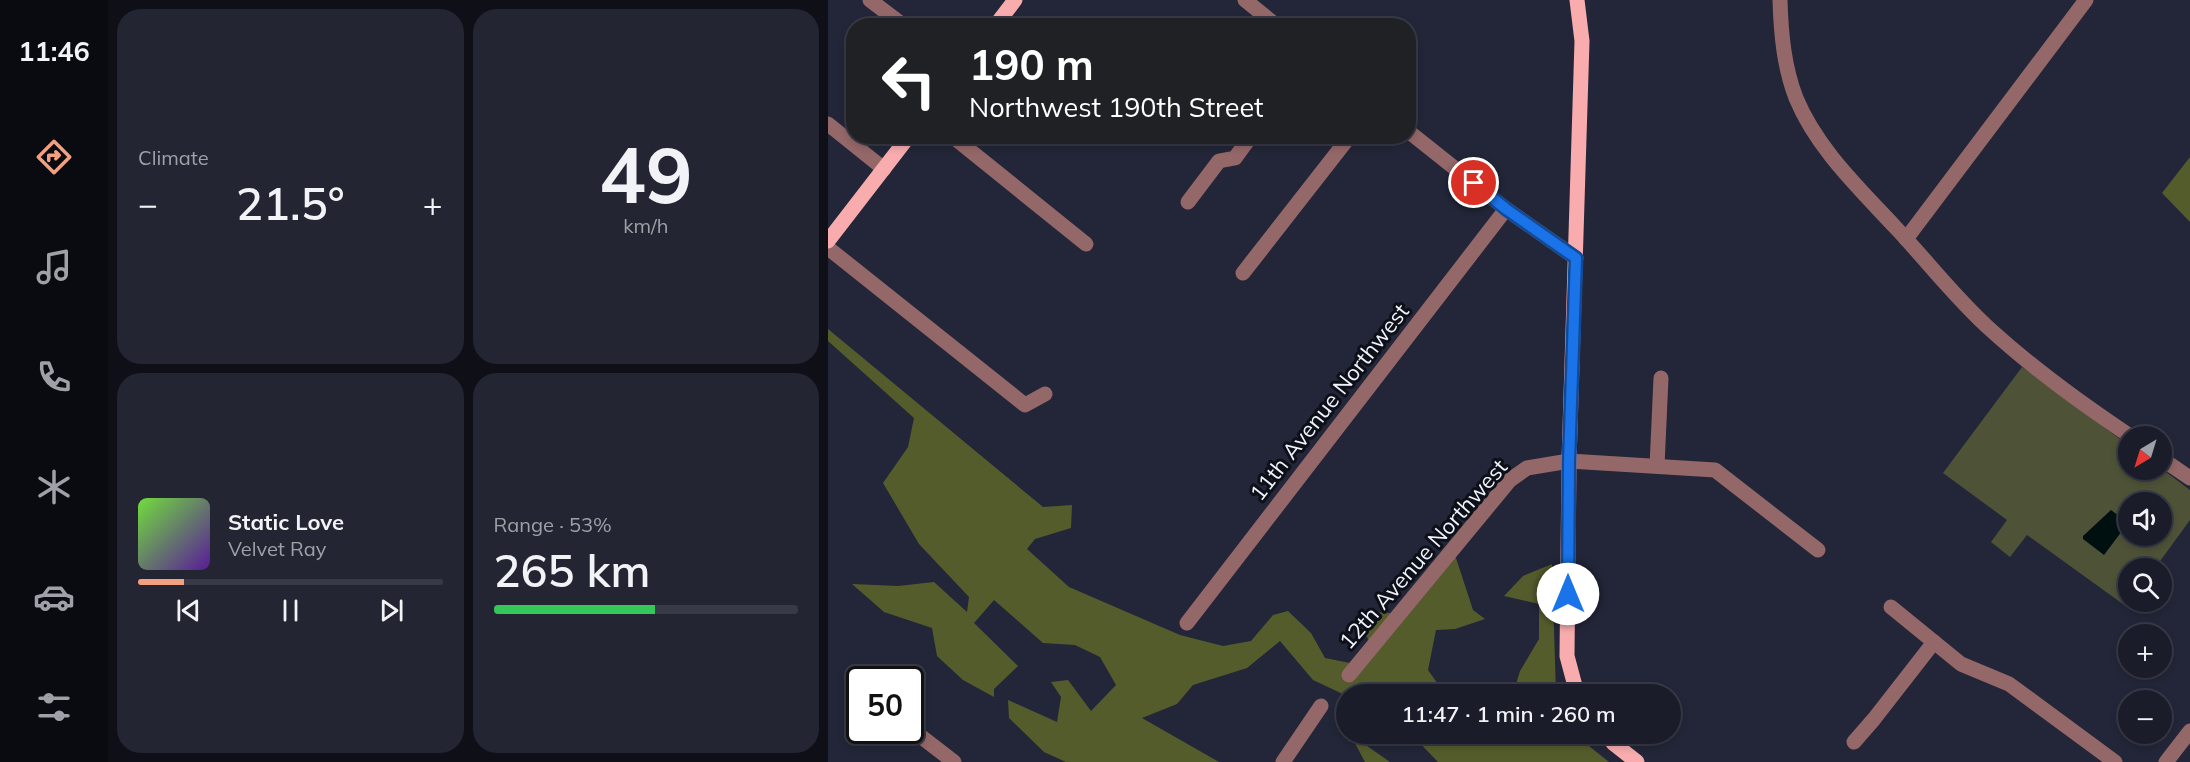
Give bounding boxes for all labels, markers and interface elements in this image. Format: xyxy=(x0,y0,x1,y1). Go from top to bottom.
text: 11:46 xyxy=(18,34,90,68)
text: 190 m xyxy=(969,38,1094,91)
icon: left xyxy=(870,42,948,120)
text: Northwest 190th Street xyxy=(969,90,1264,124)
text: 49 xyxy=(599,125,693,223)
icon: directions xyxy=(33,136,75,178)
text: Climate xyxy=(138,145,209,170)
pin xyxy=(1448,157,1499,208)
icon: arrive xyxy=(1457,166,1490,199)
text: 21.5° xyxy=(236,175,345,231)
text: − xyxy=(138,183,158,224)
text: + xyxy=(423,183,442,224)
text: km/h xyxy=(623,213,668,238)
icon: music xyxy=(33,246,75,288)
street label: 11th Avenue Northwest xyxy=(1243,298,1415,506)
icon: phone xyxy=(33,356,75,398)
north arrow xyxy=(2118,426,2172,480)
map controls xyxy=(2118,426,2172,744)
street label: 12th Avenue Northwest xyxy=(1333,453,1513,655)
icon: climate xyxy=(33,466,75,508)
button: sound xyxy=(2118,492,2172,546)
text: Static Love xyxy=(228,508,344,536)
text: Range · 53% xyxy=(494,512,612,537)
text: Velvet Ray xyxy=(228,536,326,561)
text: 265 km xyxy=(494,542,650,598)
button: search xyxy=(2118,558,2172,612)
position arrow xyxy=(1536,562,1600,626)
icon: car xyxy=(33,576,75,618)
icon: previous xyxy=(172,594,205,627)
icon: pause xyxy=(274,594,307,627)
icon: next xyxy=(375,594,408,627)
button: + xyxy=(2118,624,2172,678)
speed limit sign: 50 xyxy=(846,666,924,744)
icon: filters xyxy=(33,686,75,728)
button: − xyxy=(2118,690,2172,744)
text: 11:47 · 1 min · 260 m xyxy=(1401,700,1616,728)

